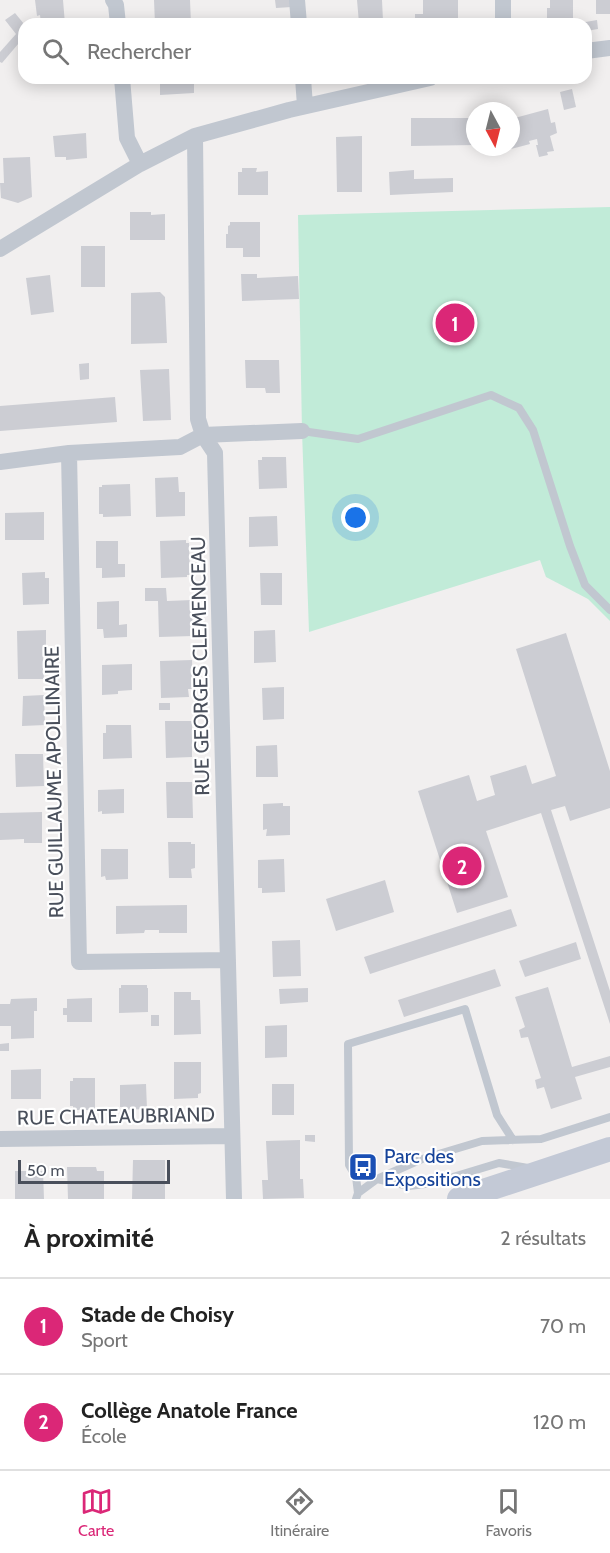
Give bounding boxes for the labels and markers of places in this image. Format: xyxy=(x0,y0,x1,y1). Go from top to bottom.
pin: 1 xyxy=(436,300,474,346)
pin: 2 xyxy=(442,844,482,888)
place label: Parc des Expositions xyxy=(384,1144,481,1191)
bus stop icon: Parc des Expositions xyxy=(347,1151,379,1183)

